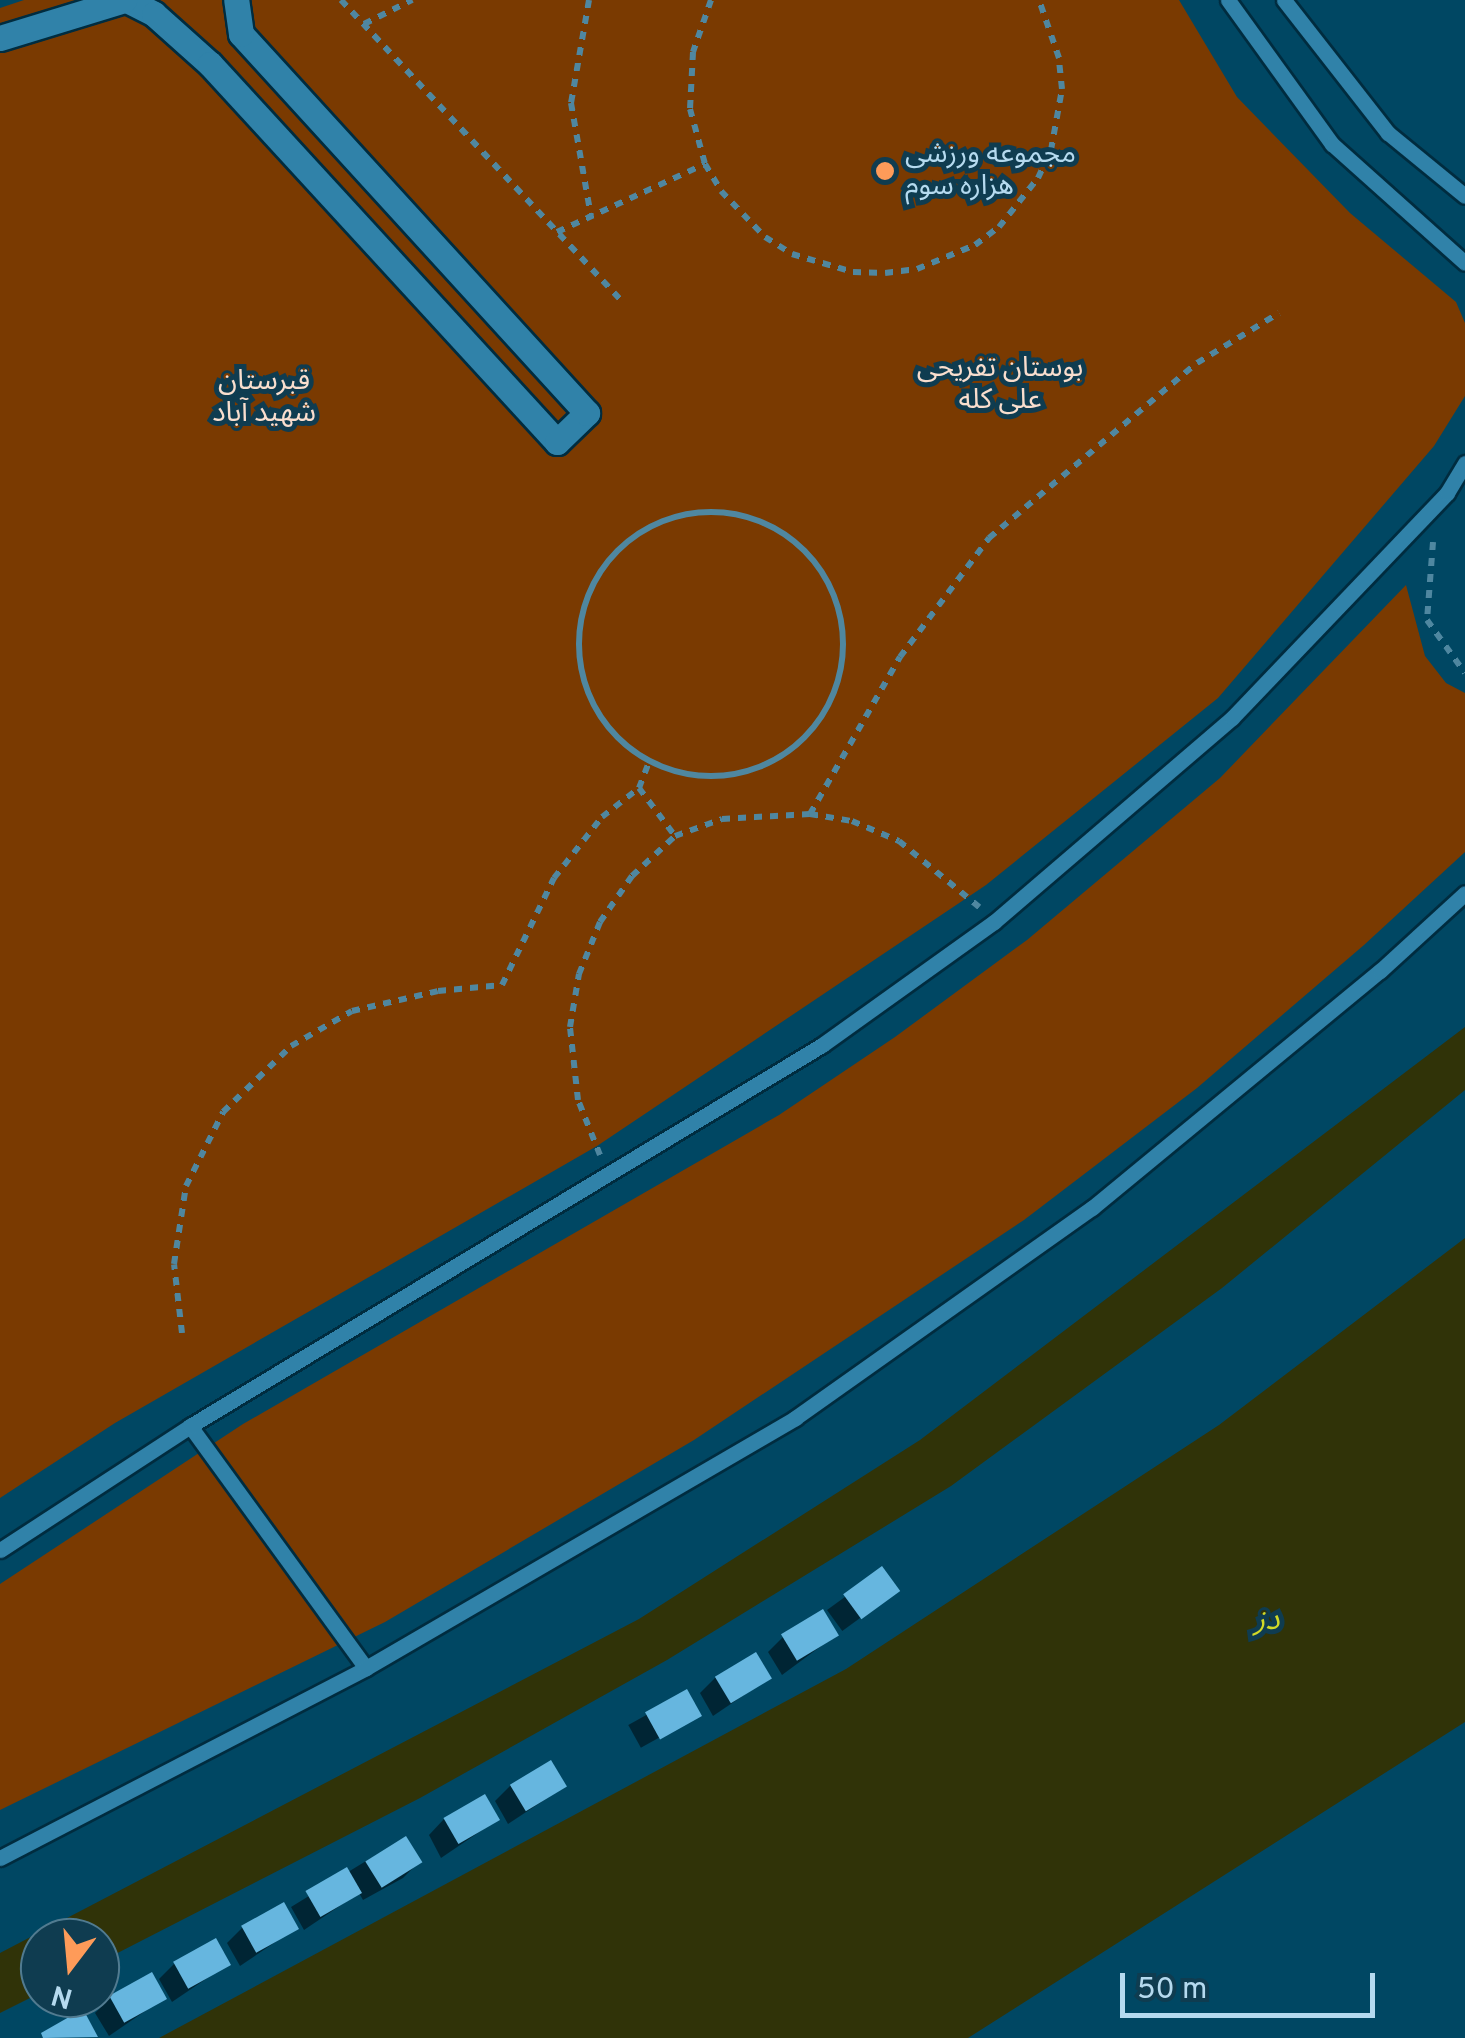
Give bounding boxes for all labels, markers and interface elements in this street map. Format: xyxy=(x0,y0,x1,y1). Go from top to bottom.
place label: مجموعه ورزشی هزاره سوم xyxy=(905,138,1076,204)
marker: مجموعه ورزشی هزاره سوم xyxy=(874,160,896,182)
park label: بوستان تفریحی علی کله xyxy=(917,352,1083,418)
park label: قبرستان شهید آباد xyxy=(212,365,316,431)
water label: دز xyxy=(1254,1604,1280,1640)
north arrow xyxy=(20,1918,120,2018)
scale bar xyxy=(1125,1953,1380,2015)
text: 50 m xyxy=(1137,1972,1207,2009)
text: N xyxy=(48,1975,77,2015)

